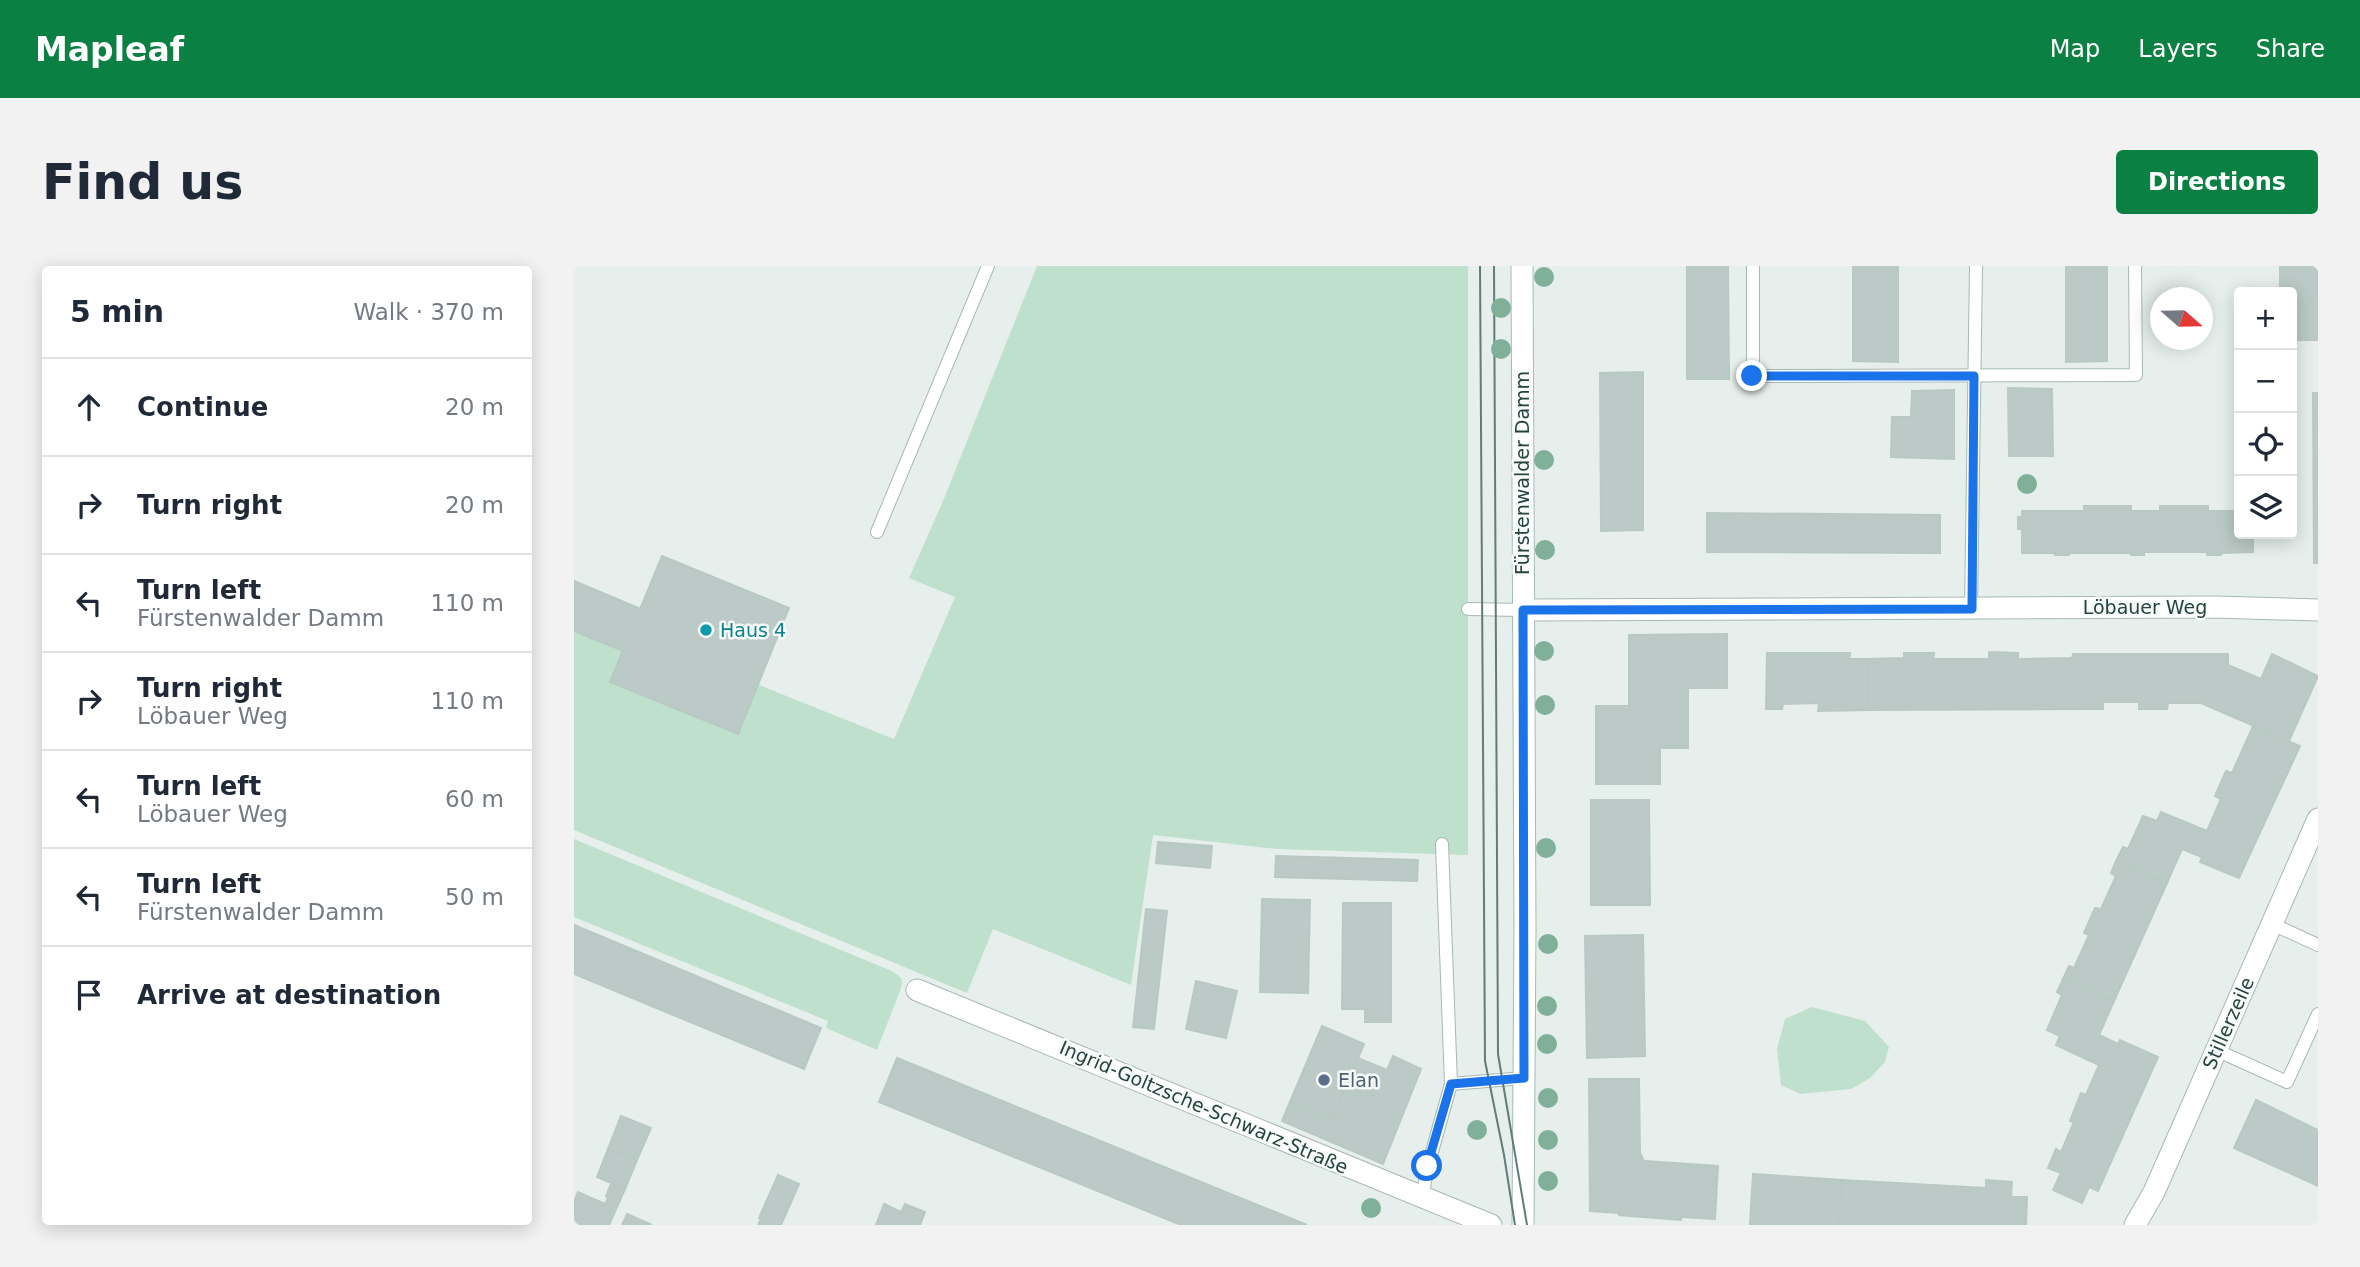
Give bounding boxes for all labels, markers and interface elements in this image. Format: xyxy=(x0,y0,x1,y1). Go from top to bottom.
text: Mapleaf xyxy=(35,30,184,69)
text: Map xyxy=(2050,35,2100,63)
text: Layers xyxy=(2138,35,2218,63)
text: Share xyxy=(2256,35,2325,63)
button: Directions xyxy=(2116,150,2318,214)
text: Find us xyxy=(42,154,243,211)
north arrow xyxy=(2150,287,2213,350)
map controls xyxy=(2234,287,2297,539)
button: + xyxy=(2234,287,2297,350)
text: 5 min xyxy=(70,294,164,329)
text: Walk · 370 m xyxy=(353,299,504,325)
button: − xyxy=(2234,350,2297,413)
route end xyxy=(1736,360,1767,391)
street label: Fürstenwalder Damm xyxy=(1511,371,1533,575)
icon: ahead xyxy=(70,388,108,426)
text: Continue xyxy=(137,392,268,422)
text: 20 m xyxy=(445,394,504,420)
button: locate xyxy=(2234,413,2297,476)
button: layers xyxy=(2234,476,2297,539)
icon: right xyxy=(70,486,108,524)
text: Turn right xyxy=(137,490,282,520)
text: 20 m xyxy=(445,492,504,518)
text: Turn left xyxy=(137,575,261,605)
icon: left xyxy=(70,584,108,622)
text: 110 m xyxy=(430,590,504,616)
street label: Löbauer Weg xyxy=(2083,596,2207,618)
text: Fürstenwalder Damm xyxy=(137,605,384,631)
place label: Haus 4 xyxy=(720,619,786,641)
marker: Haus 4 xyxy=(698,622,714,638)
text: Turn right xyxy=(137,673,282,703)
icon: right xyxy=(70,682,108,720)
text: 110 m xyxy=(430,688,504,714)
text: Löbauer Weg xyxy=(137,703,288,729)
text: Turn left xyxy=(137,771,261,801)
icon: left xyxy=(70,780,108,818)
text: 60 m xyxy=(445,786,504,812)
text: Löbauer Weg xyxy=(137,801,288,827)
text: Turn left xyxy=(137,869,261,899)
icon: left xyxy=(70,878,108,916)
text: 50 m xyxy=(445,884,504,910)
text: Fürstenwalder Damm xyxy=(137,899,384,925)
street label: Stillerzeile xyxy=(2198,973,2258,1073)
icon: arrive xyxy=(70,976,108,1014)
text: Arrive at destination xyxy=(137,980,441,1010)
street label: Ingrid-Goltzsche-Schwarz-Straße xyxy=(1056,1036,1352,1178)
place label: Elan xyxy=(1338,1069,1379,1091)
marker: Elan xyxy=(1316,1072,1332,1088)
route start xyxy=(1411,1150,1442,1181)

